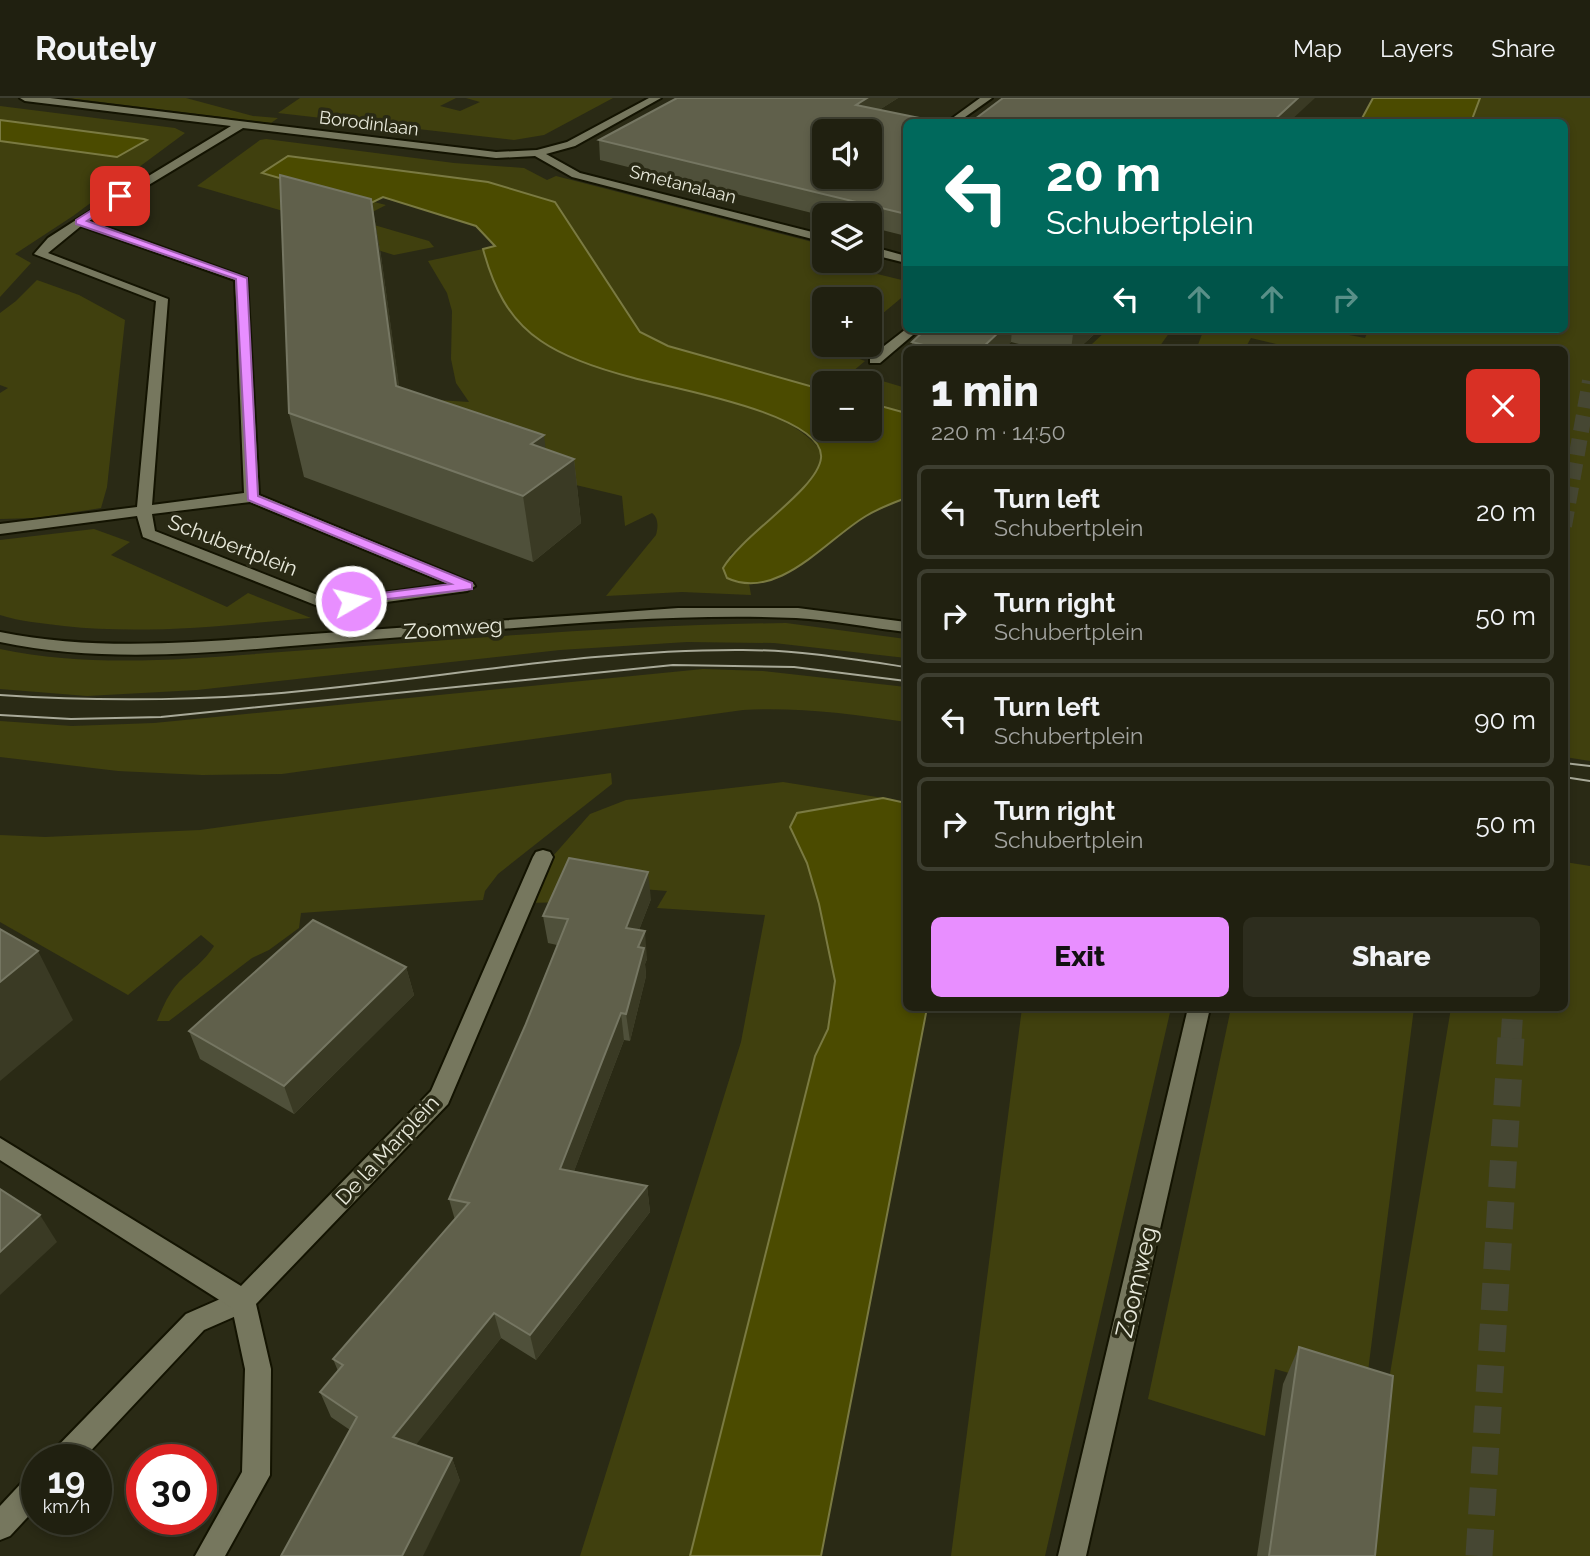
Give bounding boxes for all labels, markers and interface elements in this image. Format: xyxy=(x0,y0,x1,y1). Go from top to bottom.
text: Routely xyxy=(35,29,157,68)
text: Map xyxy=(1293,34,1342,63)
text: Layers xyxy=(1380,34,1453,63)
text: Share xyxy=(1491,34,1555,63)
street label: Borodinlaan xyxy=(318,106,420,140)
map controls xyxy=(812,119,882,441)
button: sound xyxy=(812,119,882,189)
text: 20 m xyxy=(1046,145,1161,202)
icon: left xyxy=(931,147,1022,238)
street label: Smetanalaan xyxy=(628,161,738,207)
pin xyxy=(90,166,150,226)
icon: arrive xyxy=(101,177,139,215)
button: layers xyxy=(812,203,882,273)
text: Schubertplein xyxy=(1046,204,1254,241)
icon: left xyxy=(1107,280,1145,318)
icon: ahead xyxy=(1180,280,1218,318)
icon: ahead xyxy=(1253,280,1291,318)
icon: right xyxy=(1326,280,1364,318)
button: + xyxy=(812,287,882,357)
text: 1 min xyxy=(931,367,1039,416)
button: close xyxy=(1466,369,1540,443)
button: − xyxy=(812,371,882,441)
text: 220 m · 14:50 xyxy=(931,418,1065,445)
text: Turn left xyxy=(994,484,1100,514)
icon: left xyxy=(935,493,973,531)
text: 20 m xyxy=(1476,497,1536,527)
street label: Schubertplein xyxy=(165,509,301,581)
text: Schubertplein xyxy=(994,514,1144,541)
position arrow xyxy=(314,564,388,638)
text: Turn right xyxy=(994,588,1115,618)
icon: right xyxy=(935,597,973,635)
text: 50 m xyxy=(1475,601,1536,631)
street label: Zoomweg xyxy=(403,612,503,644)
text: Schubertplein xyxy=(994,618,1144,645)
text: Turn left xyxy=(994,692,1100,722)
icon: left xyxy=(935,701,973,739)
text: 90 m xyxy=(1474,705,1536,735)
text: Schubertplein xyxy=(994,722,1144,749)
text: Turn right xyxy=(994,796,1115,826)
icon: right xyxy=(935,805,973,843)
text: 50 m xyxy=(1475,809,1536,839)
text: Schubertplein xyxy=(994,826,1144,853)
button: Exit xyxy=(931,917,1229,997)
button: Share xyxy=(1243,917,1540,997)
street label: De la Marplein xyxy=(330,1090,444,1210)
street label: Zoomweg xyxy=(1109,1224,1163,1340)
speed limit sign: 30 xyxy=(126,1444,217,1535)
text: 19 xyxy=(48,1460,85,1501)
text: km/h xyxy=(43,1496,90,1517)

